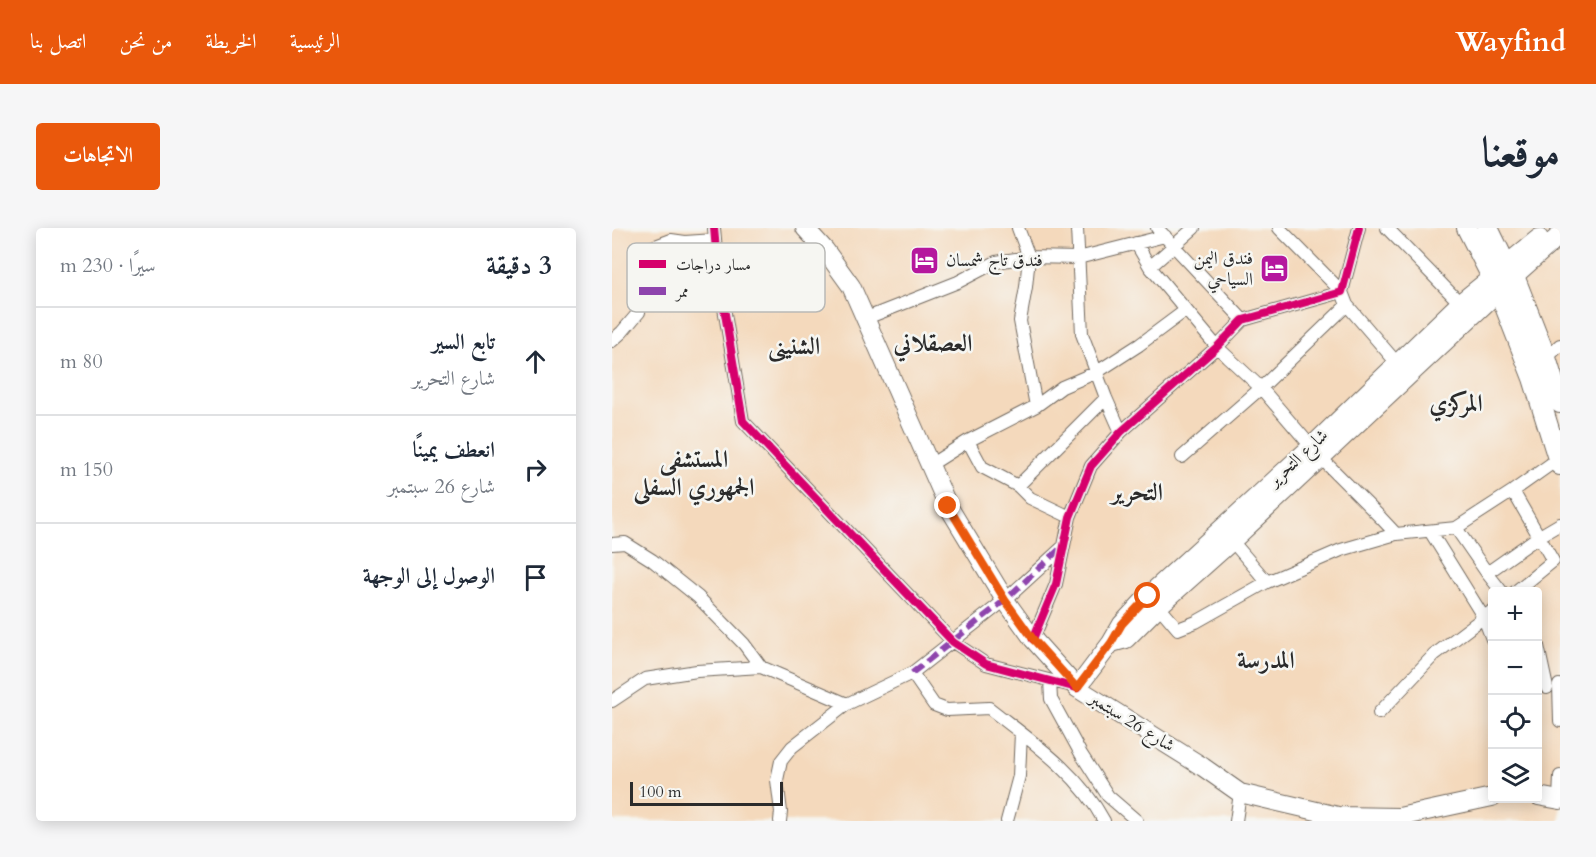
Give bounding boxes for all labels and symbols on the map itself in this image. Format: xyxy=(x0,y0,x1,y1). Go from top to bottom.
legend xyxy=(627,243,825,312)
hotel icon: فندق تاج شمسان xyxy=(909,244,941,276)
place label: فندق اليمن السياحي xyxy=(1194,246,1253,294)
place label: فندق تاج شمسان xyxy=(946,248,1043,276)
hotel icon: فندق اليمن السياحي xyxy=(1258,252,1290,284)
text: مسار دراجات xyxy=(676,254,751,276)
text: ممر xyxy=(674,281,689,303)
district label: العصقلاني xyxy=(893,327,972,362)
district label: الشنينى xyxy=(768,330,820,363)
district label: المركزي xyxy=(1429,387,1483,422)
street label: شارع التحرير xyxy=(1261,423,1335,495)
district label: المستشفى الجمهوري السفلى xyxy=(633,443,754,506)
district label: التحرير xyxy=(1108,476,1163,509)
route end xyxy=(934,492,960,518)
route start xyxy=(1134,582,1160,608)
district label: المدرسة xyxy=(1237,644,1295,677)
street label: شارع 26 سبتمبر xyxy=(1082,685,1180,760)
scale bar xyxy=(630,779,783,806)

